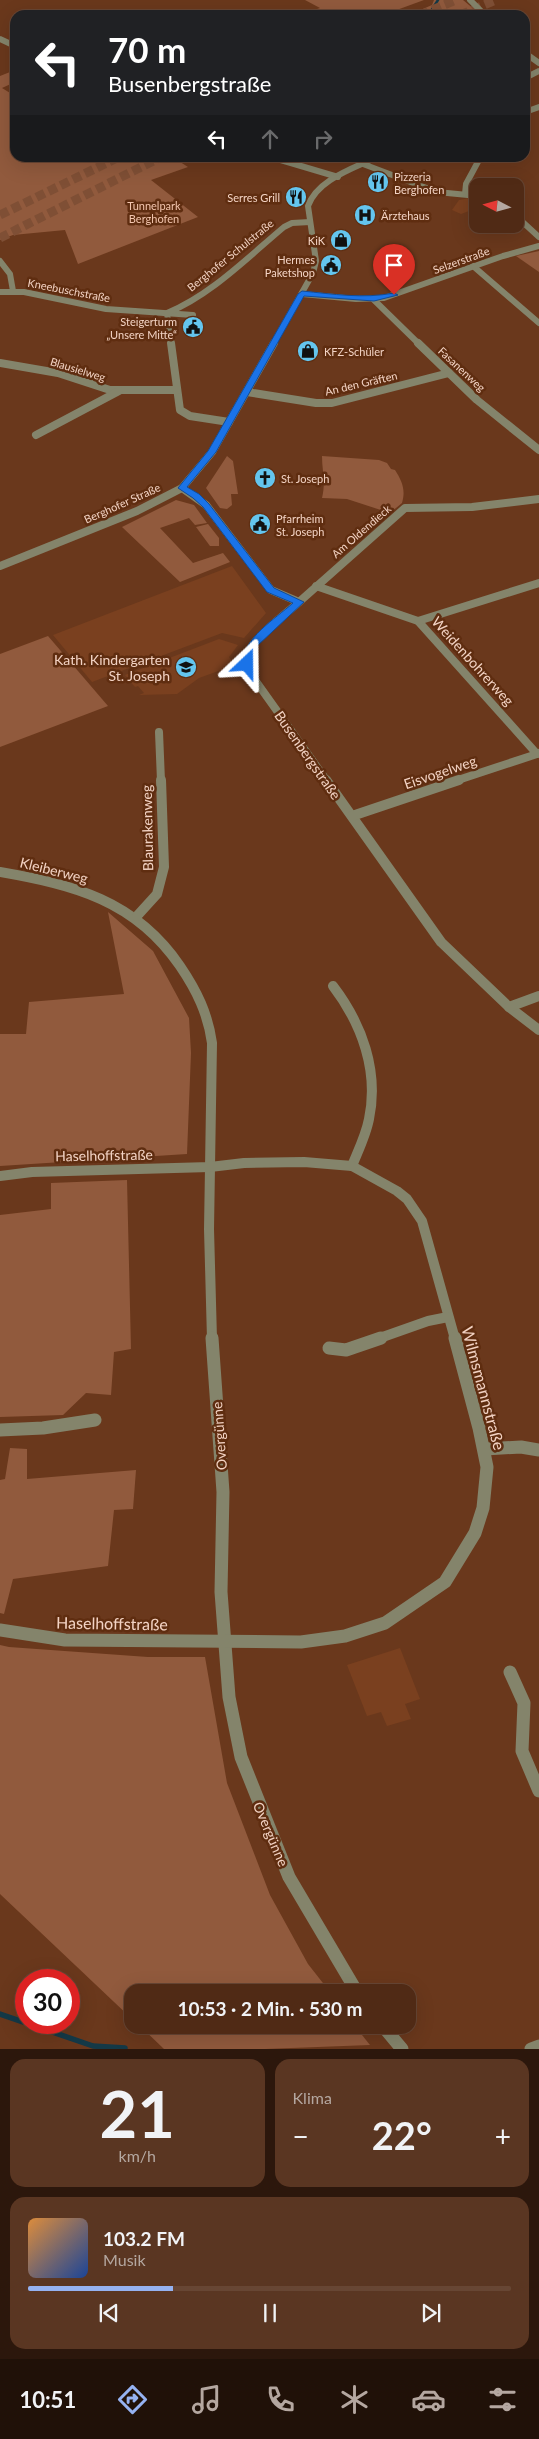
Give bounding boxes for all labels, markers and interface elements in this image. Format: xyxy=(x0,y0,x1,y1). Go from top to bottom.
text: 70 m xyxy=(108,28,186,70)
icon: left xyxy=(25,30,90,95)
text: Busenbergstraße xyxy=(108,70,271,97)
icon: left xyxy=(203,125,231,153)
icon: ahead xyxy=(256,125,284,153)
icon: right xyxy=(309,125,337,153)
restaurant icon: Pizzeria Berghofen xyxy=(366,170,390,194)
place label: Pizzeria Berghofen xyxy=(394,170,444,196)
north arrow xyxy=(469,178,524,232)
map controls xyxy=(469,178,524,233)
restaurant icon: Serres Grill xyxy=(284,185,308,209)
place label: Serres Grill xyxy=(227,191,280,204)
park label: Tunnelpark Berghofen xyxy=(127,199,181,225)
hospital icon: Ärztehaus xyxy=(353,203,377,227)
place label: Ärztehaus xyxy=(381,209,430,222)
street label: Berghofer Schulstraße xyxy=(184,216,276,294)
shop icon: KiK xyxy=(329,228,353,252)
place label: KiK xyxy=(308,234,326,247)
pin xyxy=(373,244,415,295)
street label: Selzerstraße xyxy=(431,244,491,276)
icon: arrive xyxy=(380,251,408,279)
place label: Hermes Paketshop xyxy=(265,253,315,279)
public building icon: Hermes Paketshop xyxy=(319,253,343,277)
street label: Kneebuschstraße xyxy=(27,276,112,304)
place label: Steigerturm „Unsere Mitte“ xyxy=(106,315,177,341)
public building icon: Steigerturm „Unsere Mitte“ xyxy=(181,315,205,339)
shop icon: KFZ-Schüler xyxy=(296,339,320,363)
street label: Fasanenweg xyxy=(436,344,488,394)
place label: KFZ-Schüler xyxy=(324,345,384,358)
street label: Blausielweg xyxy=(49,354,107,384)
street label: An den Gräften xyxy=(323,368,399,398)
church icon: St. Joseph xyxy=(253,466,277,490)
place label: St. Joseph xyxy=(281,472,329,485)
street label: Berghofer Straße xyxy=(82,480,162,526)
street label: Am Oldendieck xyxy=(329,502,394,560)
public building icon: Pfarrheim St. Joseph xyxy=(248,512,272,536)
place label: Pfarrheim St. Joseph xyxy=(276,512,324,538)
street label: Weidenbohrerweg xyxy=(429,613,517,709)
position arrow xyxy=(220,637,272,689)
place label: Kath. Kindergarten St. Joseph xyxy=(54,651,170,684)
school or university icon: Kath. Kindergarten St. Joseph xyxy=(174,655,198,679)
street label: Busenbergstraße xyxy=(271,708,345,802)
street label: Eisvogelweg xyxy=(401,752,479,792)
street label: Blaurakenweg xyxy=(138,785,156,871)
street label: Kleiberweg xyxy=(18,853,90,887)
street label: Haselhoffstraße xyxy=(55,1146,153,1164)
street label: Wilmsmannstraße xyxy=(458,1324,510,1452)
street label: Overgünne xyxy=(208,1401,230,1471)
street label: Haselhoffstraße xyxy=(56,1613,168,1633)
street label: Overgünne xyxy=(250,1799,292,1869)
speed limit sign: 30 xyxy=(15,1969,80,2034)
text: 10:53 · 2 Min. · 530 m xyxy=(178,1997,362,2020)
text: 21 xyxy=(100,2074,175,2152)
text: Klima xyxy=(293,2088,332,2107)
text: 22° xyxy=(372,2112,432,2158)
text: − xyxy=(293,2119,309,2153)
text: + xyxy=(495,2119,511,2153)
text: km/h xyxy=(119,2146,156,2165)
text: 103.2 FM xyxy=(103,2227,185,2250)
text: Musik xyxy=(103,2250,146,2269)
icon: previous xyxy=(95,2299,123,2327)
icon: pause xyxy=(256,2299,284,2327)
icon: next xyxy=(417,2299,445,2327)
icon: directions xyxy=(115,2382,150,2417)
icon: music xyxy=(189,2382,224,2417)
icon: phone xyxy=(263,2382,298,2417)
icon: climate xyxy=(337,2382,372,2417)
icon: car xyxy=(411,2382,446,2417)
icon: filters xyxy=(485,2382,520,2417)
text: 10:51 xyxy=(19,2386,76,2413)

